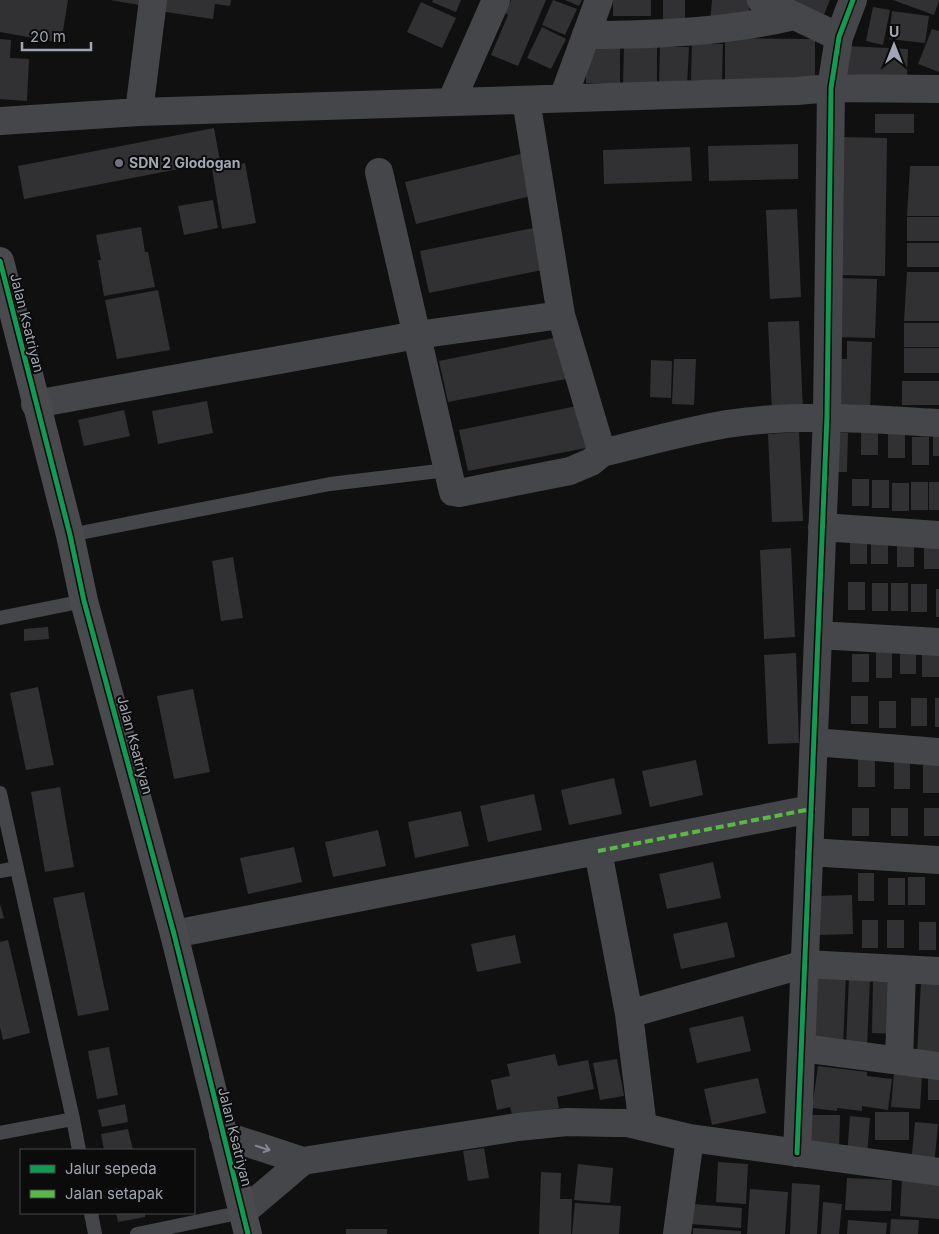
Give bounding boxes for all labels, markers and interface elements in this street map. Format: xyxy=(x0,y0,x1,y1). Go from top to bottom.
scale bar xyxy=(22,20,91,52)
north arrow xyxy=(869,20,919,70)
text: U xyxy=(889,23,899,40)
text: 20 m xyxy=(30,27,66,46)
place label: SDN 2 Glodogan xyxy=(129,154,240,171)
marker: SDN 2 Glodogan xyxy=(113,157,125,169)
street label: Jalan Ksatriyan xyxy=(7,272,48,374)
street label: Jalan Ksatriyan xyxy=(114,694,157,796)
street label: Jalan Ksatriyan xyxy=(215,1086,256,1188)
one-way arrow xyxy=(254,1144,270,1153)
legend xyxy=(20,1149,195,1214)
text: Jalur sepeda xyxy=(65,1159,157,1178)
text: Jalan setapak xyxy=(65,1184,164,1203)

